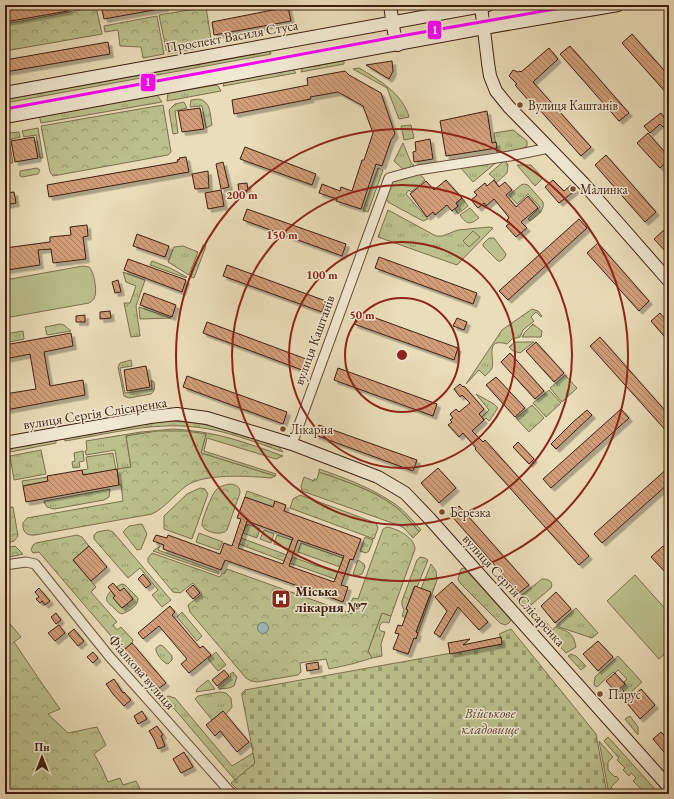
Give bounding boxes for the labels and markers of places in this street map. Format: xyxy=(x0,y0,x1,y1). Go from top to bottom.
place label: Вулиця Каштанів xyxy=(528,97,618,114)
marker: Вулиця Каштанів xyxy=(515,100,525,110)
place label: Малинка xyxy=(580,181,629,198)
marker: Малинка xyxy=(568,184,578,194)
centre of rings xyxy=(395,348,409,362)
place label: Лікарня xyxy=(290,421,333,438)
marker: Лікарня xyxy=(278,424,288,434)
place label: Березка xyxy=(450,504,492,521)
marker: Березка xyxy=(437,507,447,517)
place label: Міська лікарня №7 xyxy=(295,582,368,616)
hospital icon: Міська лікарня №7 xyxy=(270,588,292,610)
place label: Парус xyxy=(608,686,641,703)
marker: Парус xyxy=(595,689,605,699)

